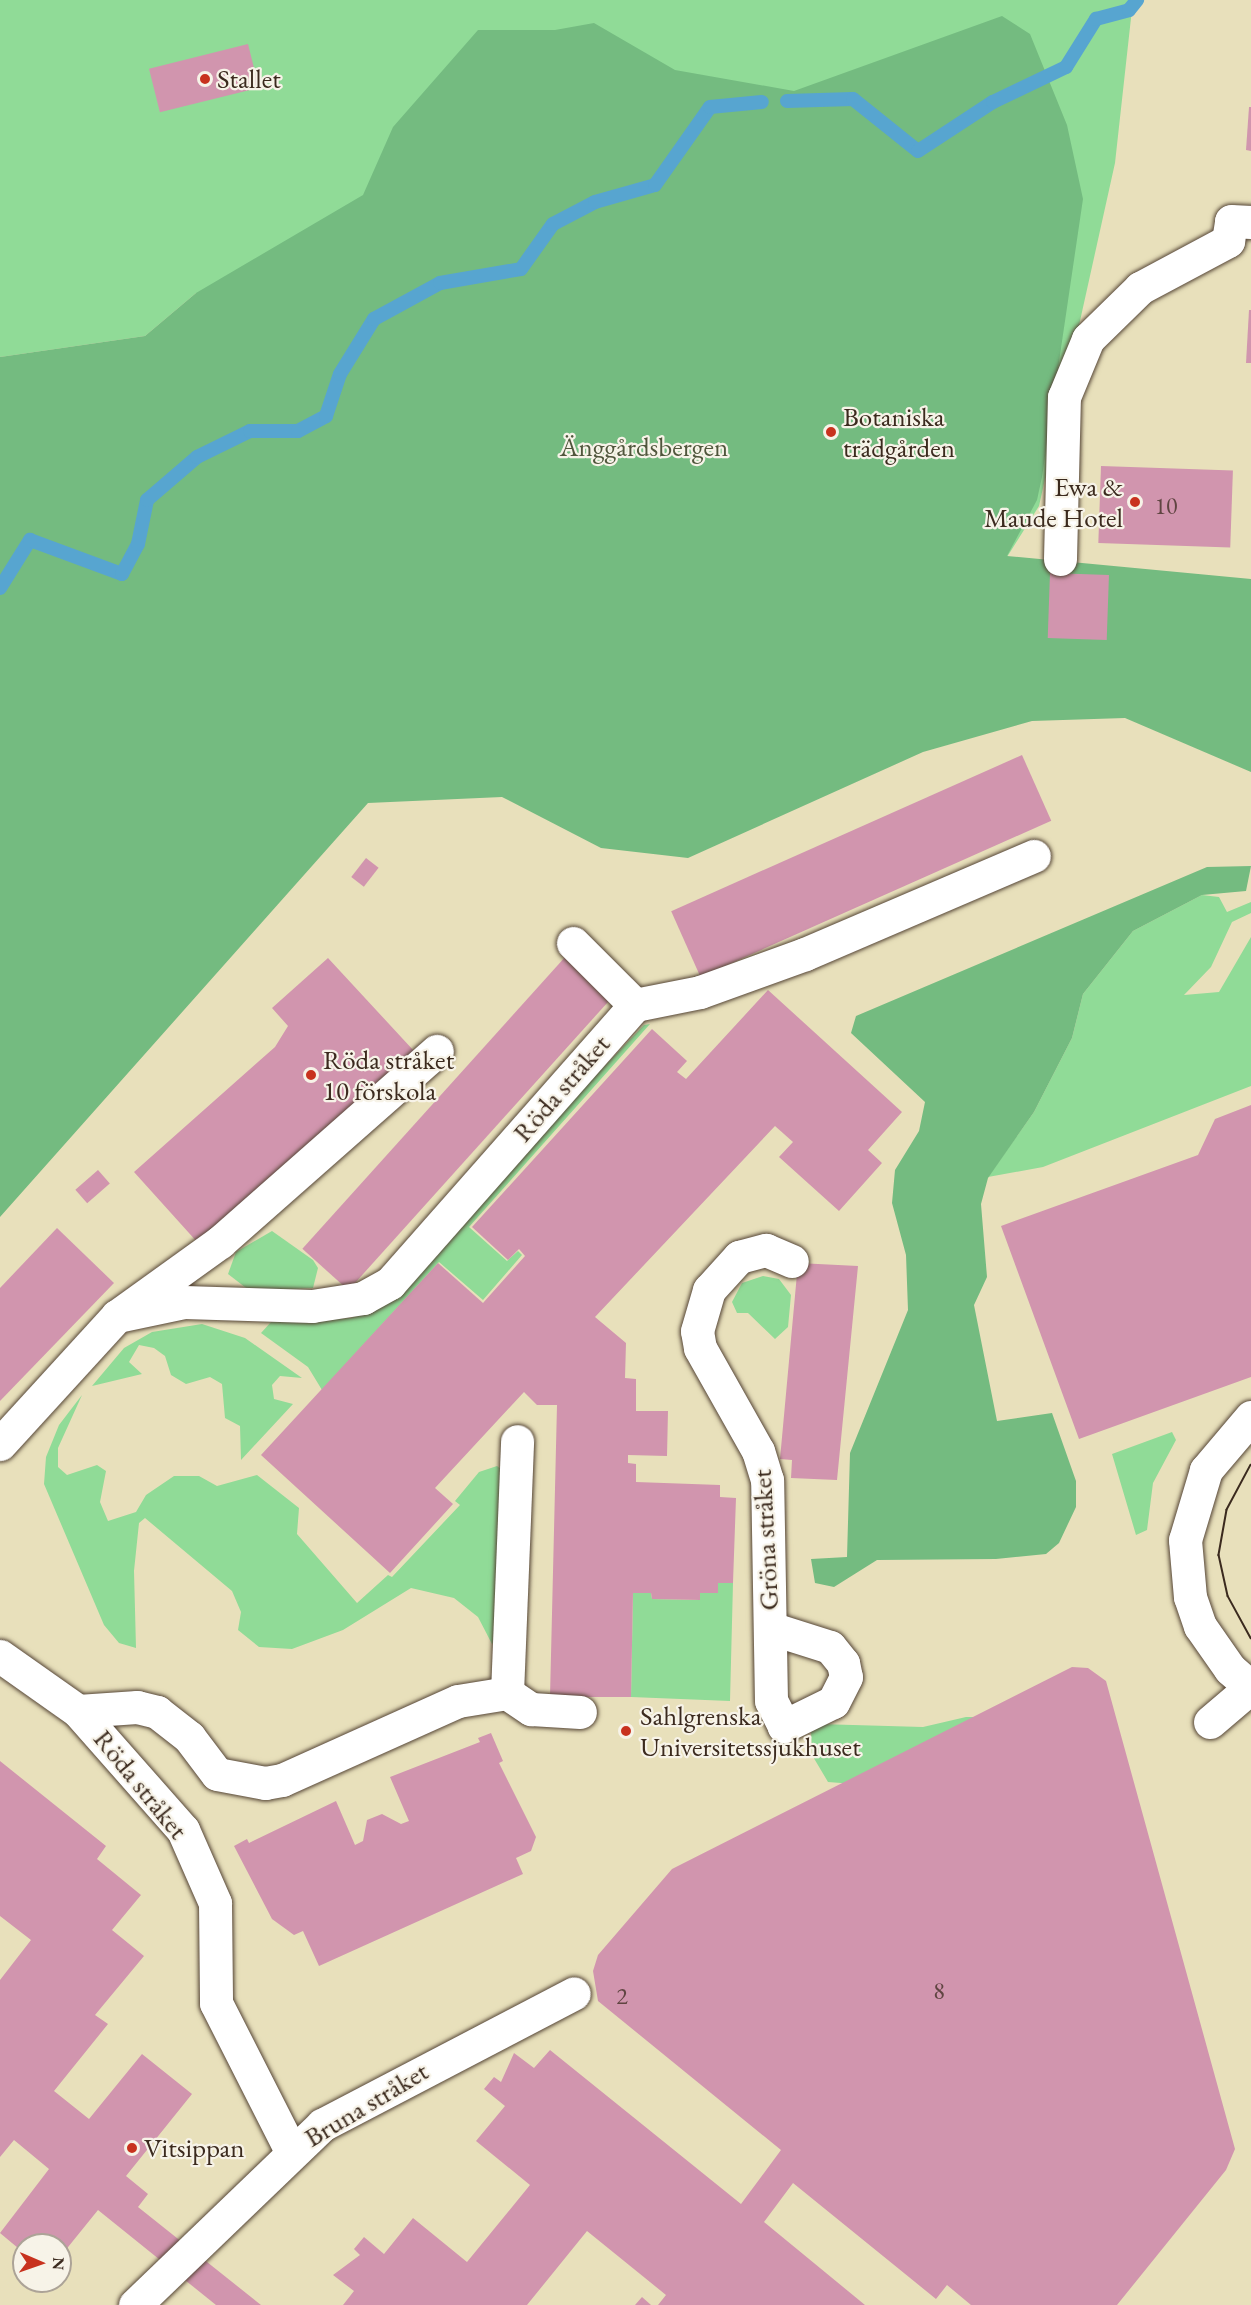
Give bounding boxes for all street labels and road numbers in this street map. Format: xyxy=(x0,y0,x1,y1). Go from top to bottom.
street label: Röda stråket xyxy=(506,1028,616,1148)
street label: Gröna stråket xyxy=(745,1469,785,1611)
street label: Röda stråket xyxy=(87,1723,195,1845)
street label: Bruna stråket xyxy=(298,2055,434,2153)

